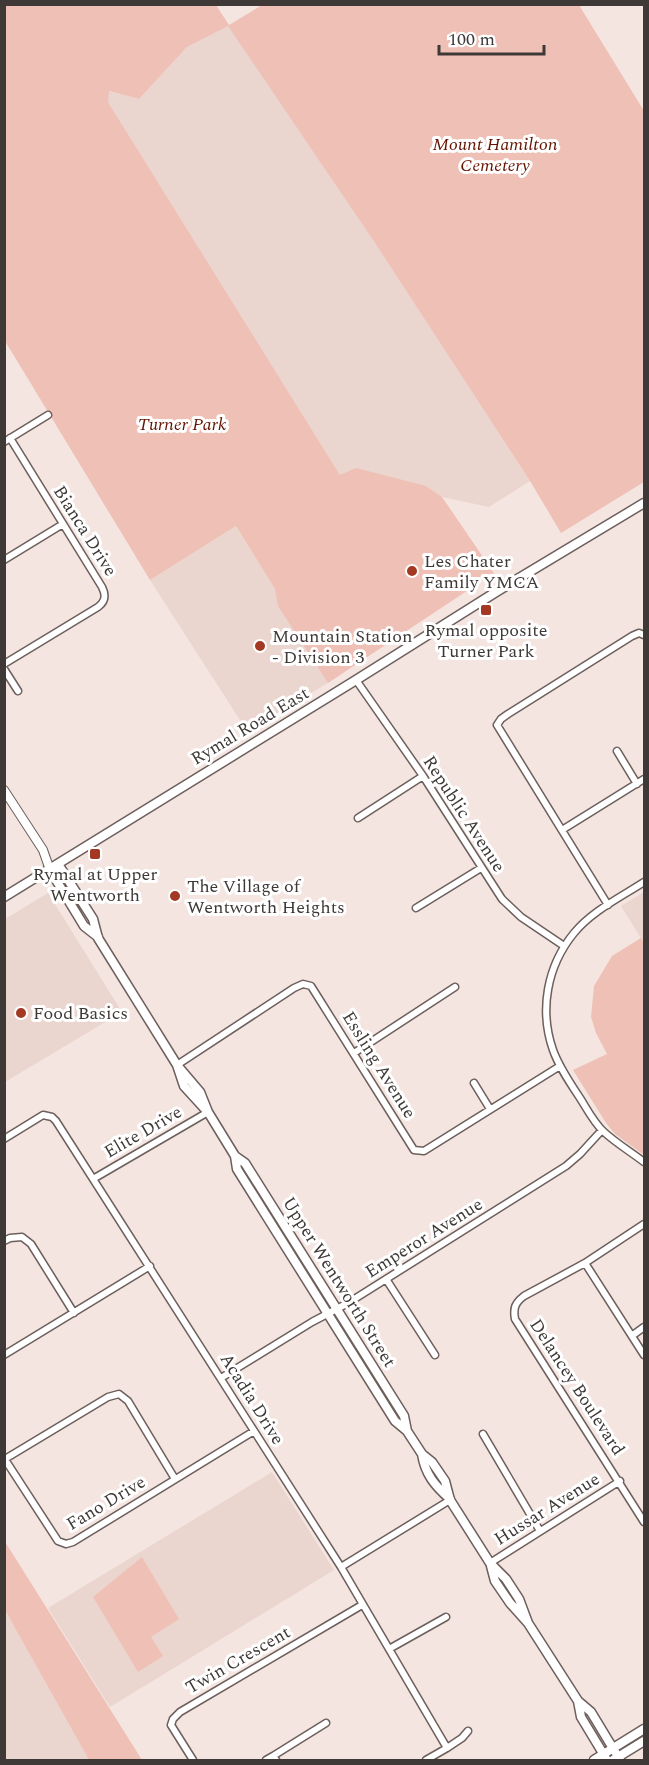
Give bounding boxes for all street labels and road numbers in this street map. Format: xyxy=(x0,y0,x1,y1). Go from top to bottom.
street label: Bianca Drive xyxy=(46,480,124,582)
street label: Rymal Road East xyxy=(186,680,314,772)
street label: Republic Avenue xyxy=(416,750,512,878)
street label: Essling Avenue xyxy=(335,1006,423,1124)
street label: Elite Drive xyxy=(99,1099,187,1165)
street label: Upper Wentworth Street xyxy=(275,1191,403,1373)
street label: Emperor Avenue xyxy=(360,1191,488,1285)
street label: Delancey Boulevard xyxy=(523,1313,631,1461)
street label: Acadia Drive xyxy=(213,1348,291,1450)
street label: Hussar Avenue xyxy=(489,1466,605,1552)
street label: Fano Drive xyxy=(61,1469,151,1537)
street label: Twin Crescent xyxy=(181,1619,295,1701)

